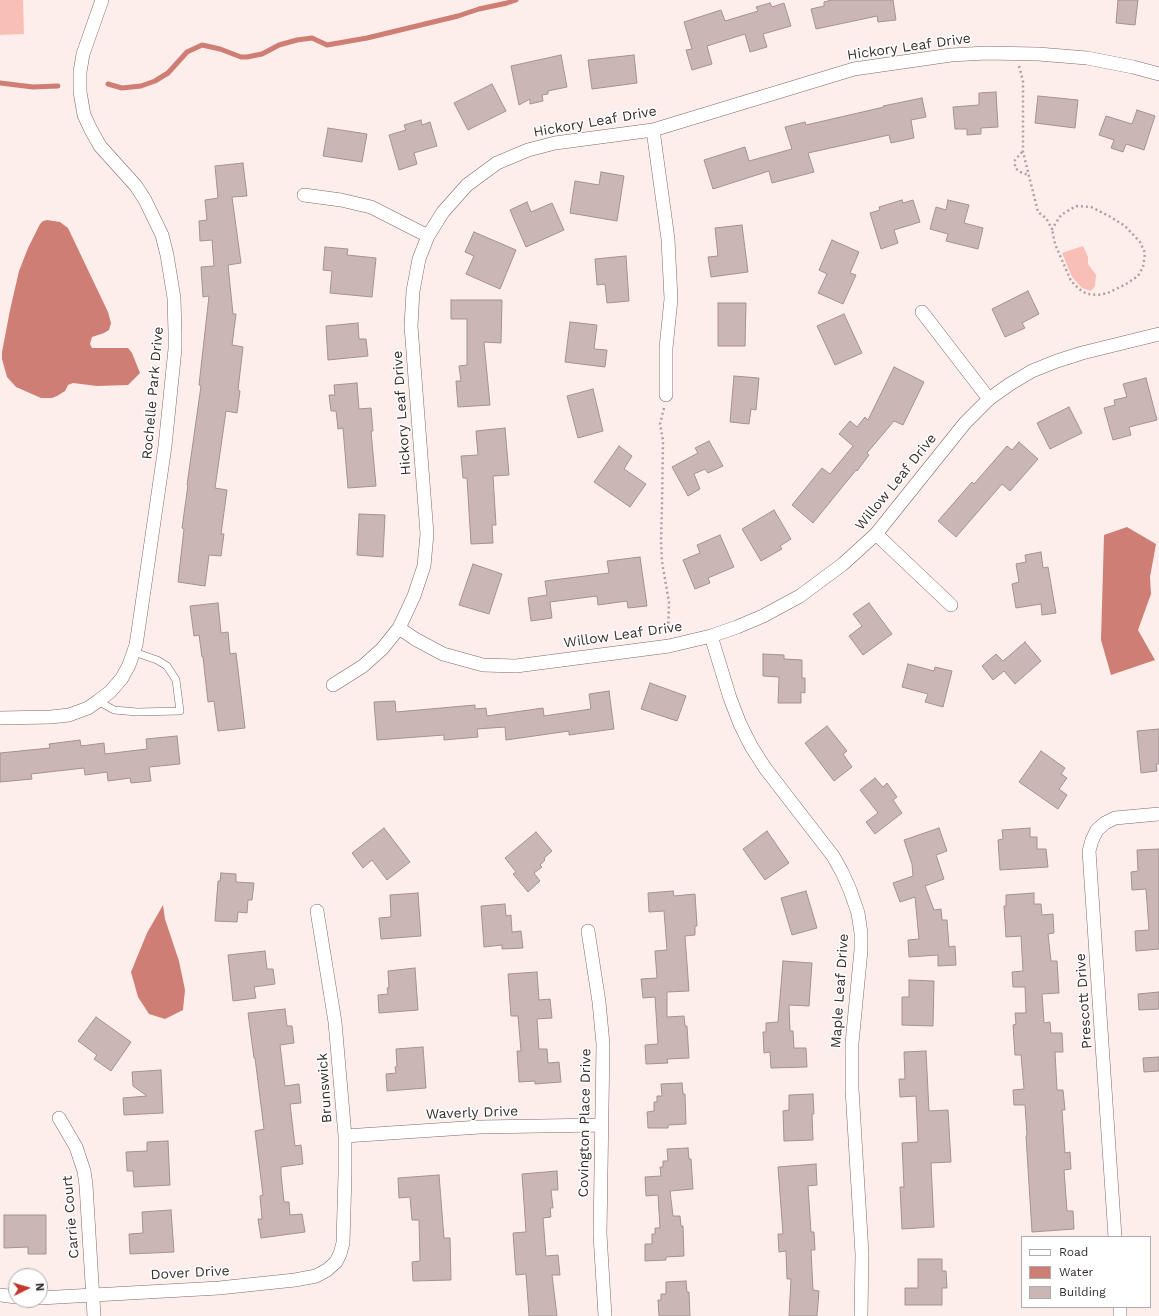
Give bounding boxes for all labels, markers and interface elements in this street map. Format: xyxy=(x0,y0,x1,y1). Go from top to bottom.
street label: Hickory Leaf Drive xyxy=(846,30,972,64)
street label: Hickory Leaf Drive xyxy=(532,103,658,141)
street label: Rochelle Park Drive xyxy=(139,326,167,460)
street label: Hickory Leaf Drive xyxy=(389,350,415,476)
street label: Willow Leaf Drive xyxy=(852,430,940,534)
street label: Willow Leaf Drive xyxy=(563,618,683,652)
street label: Maple Leaf Drive xyxy=(828,933,852,1049)
street label: Prescott Drive xyxy=(1072,953,1096,1049)
street label: Covington Place Drive xyxy=(575,1048,595,1198)
street label: Brunswick xyxy=(314,1052,336,1124)
street label: Waverly Drive xyxy=(426,1103,518,1123)
street label: Carrie Court xyxy=(59,1175,83,1259)
legend xyxy=(1021,1236,1151,1308)
text: Road xyxy=(1059,1245,1088,1259)
street label: Dover Drive xyxy=(150,1263,230,1283)
text: Water xyxy=(1059,1265,1093,1279)
north arrow xyxy=(8,1268,48,1308)
text: N xyxy=(33,1282,46,1292)
text: Building xyxy=(1059,1285,1106,1299)

